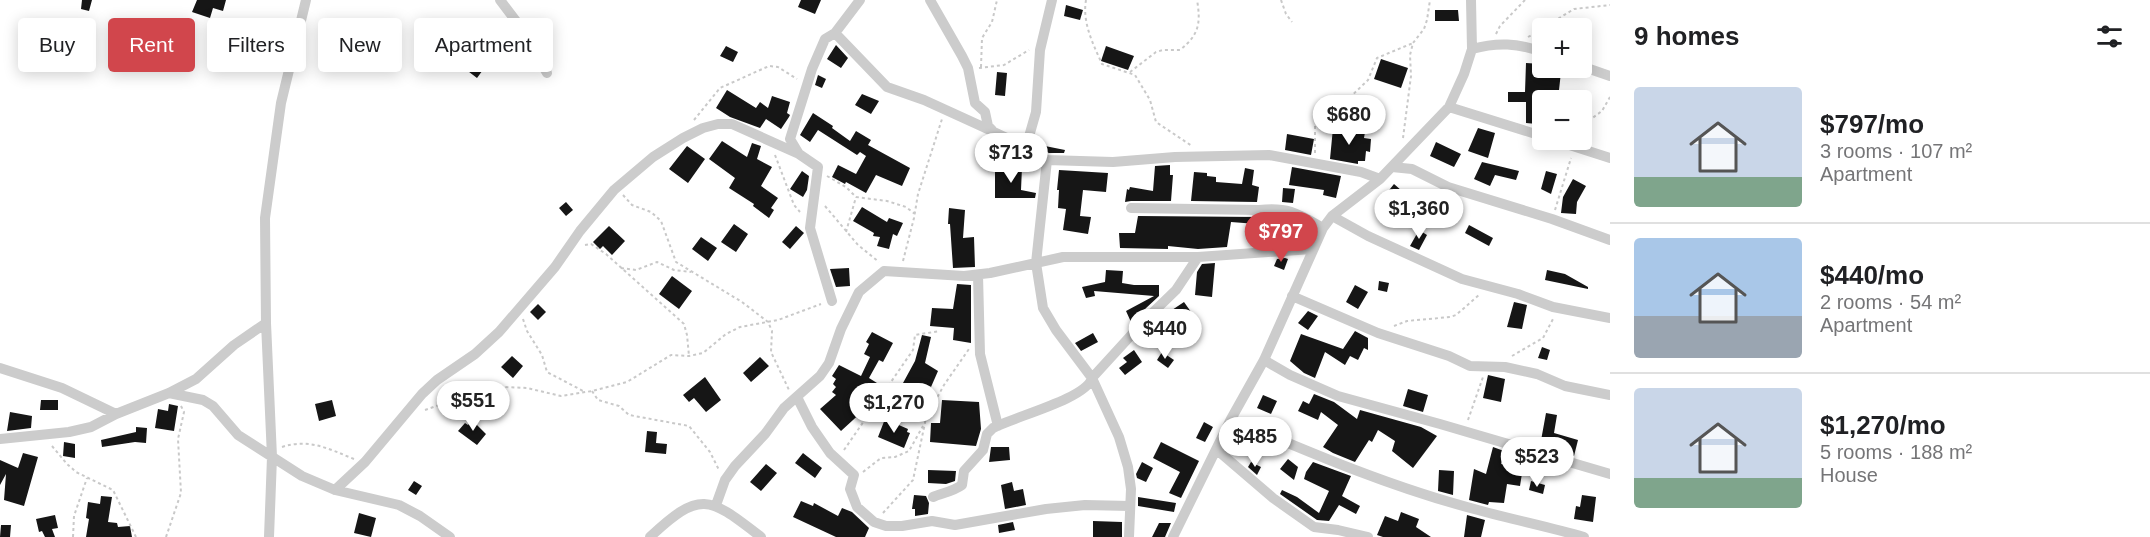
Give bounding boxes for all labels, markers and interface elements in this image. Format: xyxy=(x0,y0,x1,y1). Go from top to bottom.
chip: Buy xyxy=(18,18,96,72)
chip: Rent xyxy=(108,18,195,72)
chip: Filters xyxy=(207,18,306,72)
chip: New xyxy=(318,18,402,72)
chip: Apartment xyxy=(414,18,553,72)
map controls xyxy=(1532,18,1592,150)
button: + xyxy=(1532,18,1592,78)
icon: filters xyxy=(2093,20,2126,53)
text: 9 homes xyxy=(1634,21,1740,51)
button: − xyxy=(1532,90,1592,150)
pin: $680 xyxy=(1313,95,1385,146)
text: $680 xyxy=(1327,103,1371,125)
text: $797/mo xyxy=(1820,109,1924,139)
icon: home xyxy=(1682,111,1754,183)
pin: $713 xyxy=(975,133,1047,184)
text: 3 rooms · 107 m² xyxy=(1820,140,1972,162)
text: $713 xyxy=(989,141,1033,163)
text: Apartment xyxy=(1820,163,1912,185)
pin: $1,360 xyxy=(1370,189,1468,240)
text: $1,360 xyxy=(1388,197,1450,219)
pin: $797 xyxy=(1245,212,1317,263)
text: $797 xyxy=(1259,220,1303,242)
text: $440/mo xyxy=(1820,260,1924,290)
icon: home xyxy=(1682,262,1754,334)
text: 2 rooms · 54 m² xyxy=(1820,291,1961,313)
pin: $440 xyxy=(1129,309,1201,360)
text: Apartment xyxy=(1820,314,1912,336)
text: $440 xyxy=(1143,317,1187,339)
pin: $551 xyxy=(437,381,509,432)
pin: $1,270 xyxy=(845,383,943,434)
text: $551 xyxy=(451,389,495,411)
text: $1,270 xyxy=(863,391,925,413)
text: $1,270/mo xyxy=(1820,410,1946,440)
icon: home xyxy=(1682,412,1754,484)
pin: $485 xyxy=(1219,417,1291,468)
text: $485 xyxy=(1233,425,1277,447)
pin: $523 xyxy=(1501,437,1573,488)
text: 5 rooms · 188 m² xyxy=(1820,441,1972,463)
text: $523 xyxy=(1515,445,1559,467)
text: House xyxy=(1820,464,1878,486)

